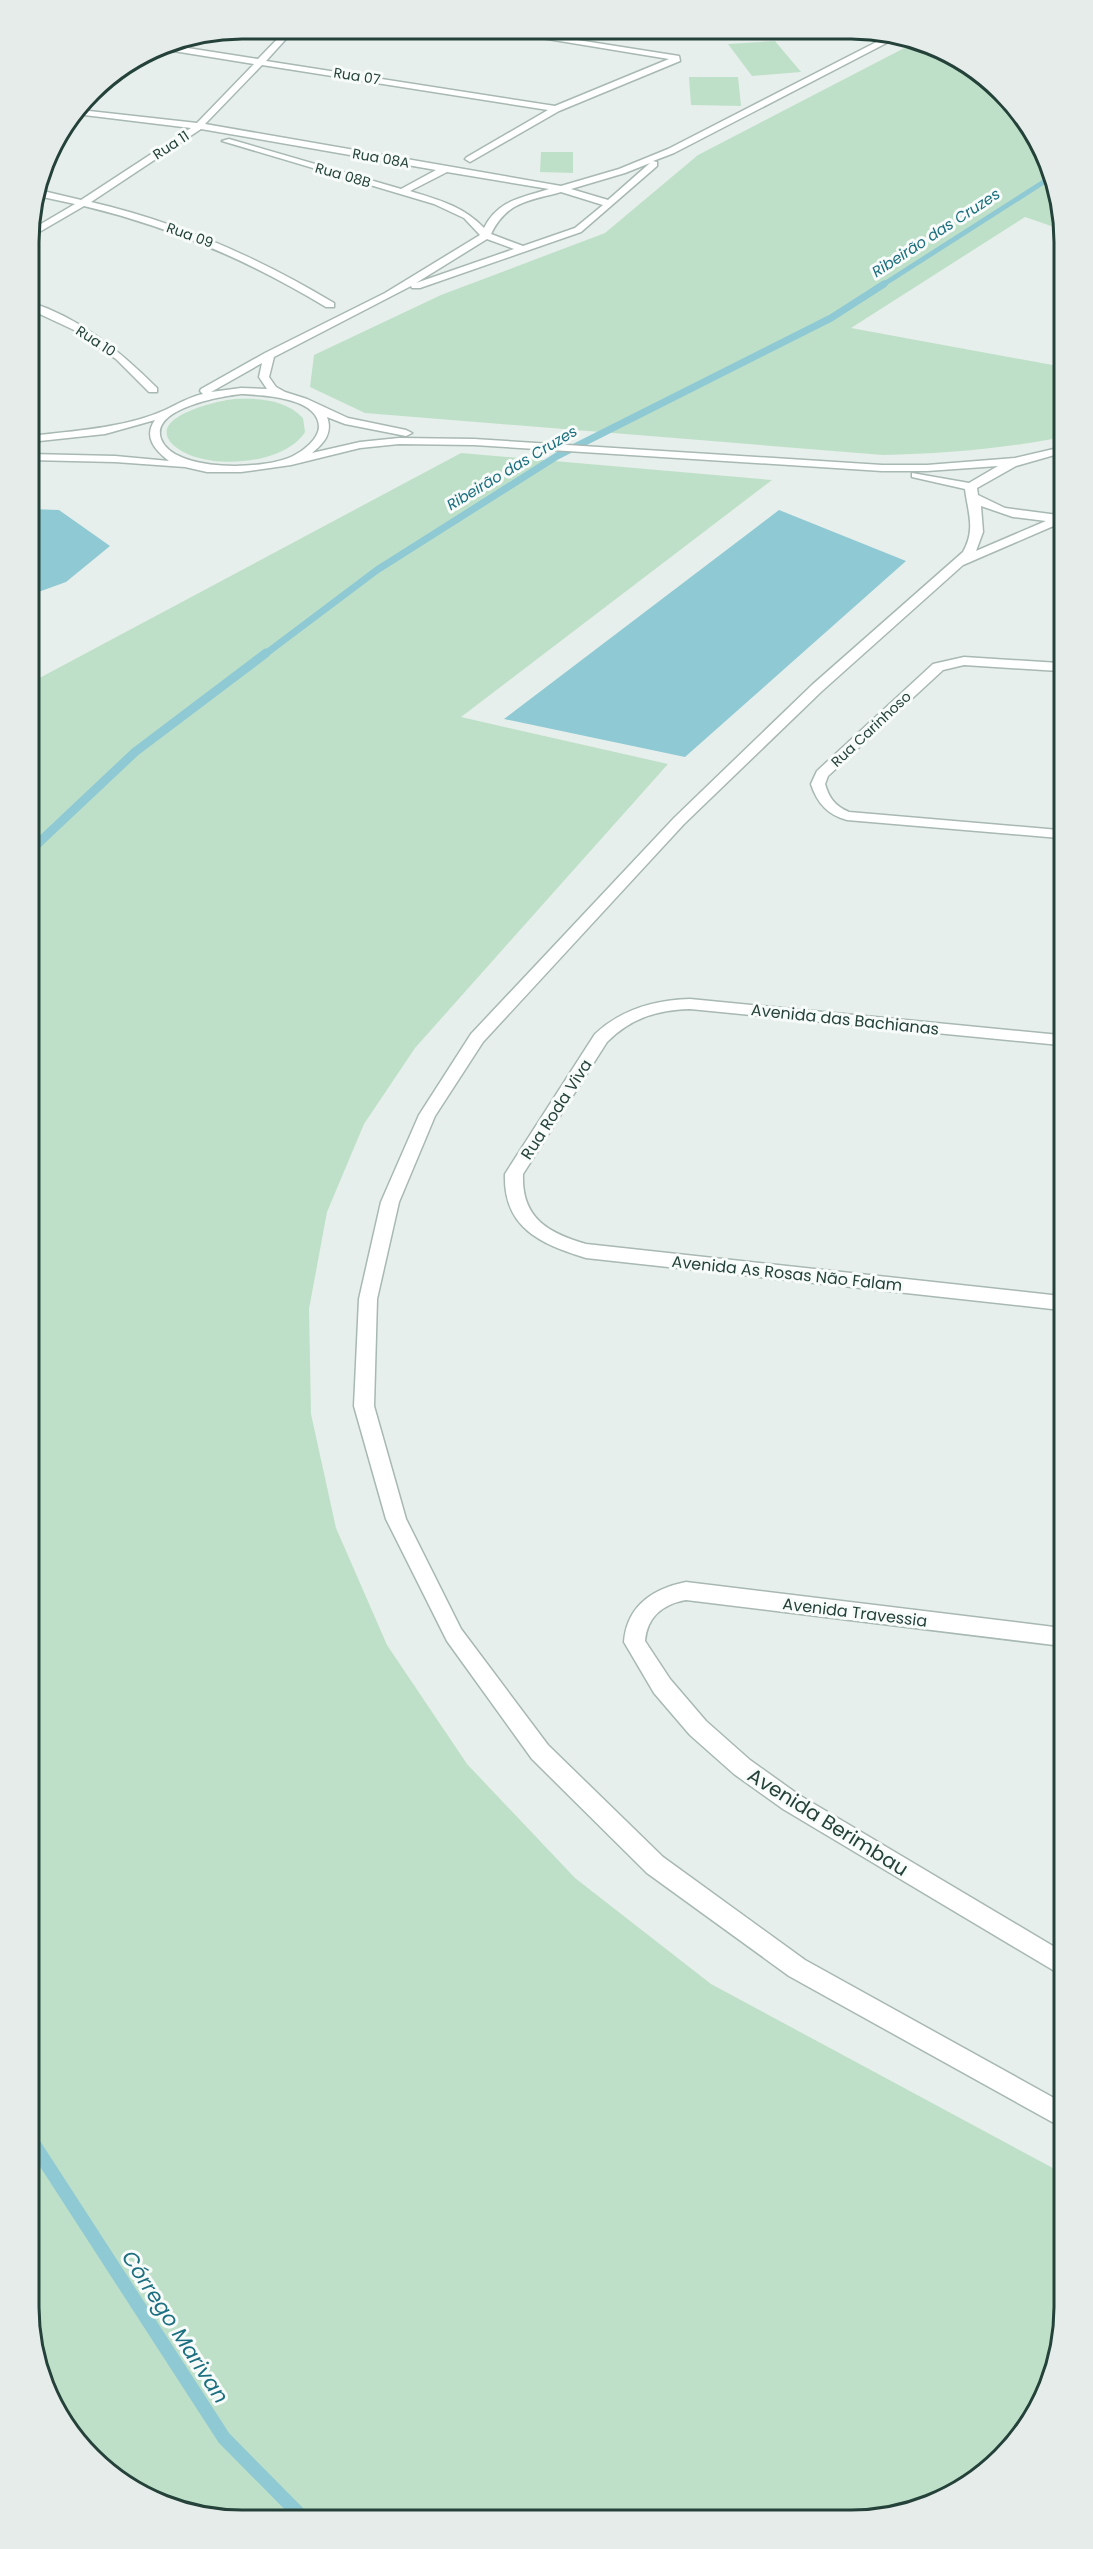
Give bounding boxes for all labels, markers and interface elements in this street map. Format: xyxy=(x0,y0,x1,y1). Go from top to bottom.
street label: Rua 07 xyxy=(332,62,382,90)
street label: Rua 11 xyxy=(149,126,193,164)
street label: Rua 08A xyxy=(351,143,411,173)
street label: Rua 08B xyxy=(313,158,373,192)
water label: Ribeirão das Cruzes xyxy=(868,183,1004,282)
street label: Rua 09 xyxy=(164,217,216,253)
street label: Rua 10 xyxy=(72,321,120,361)
water label: Ribeirão das Cruzes xyxy=(442,420,581,515)
street label: Rua Carinhoso xyxy=(827,687,915,771)
street label: Avenida das Bachianas xyxy=(750,998,940,1041)
street label: Rua Roda Viva xyxy=(515,1055,598,1164)
street label: Avenida As Rosas Não Falam xyxy=(671,1250,903,1297)
street label: Avenida Travessia xyxy=(781,1592,929,1633)
street label: Avenida Berimbau xyxy=(742,1761,914,1883)
water label: Córrego Marivan xyxy=(115,2245,236,2409)

